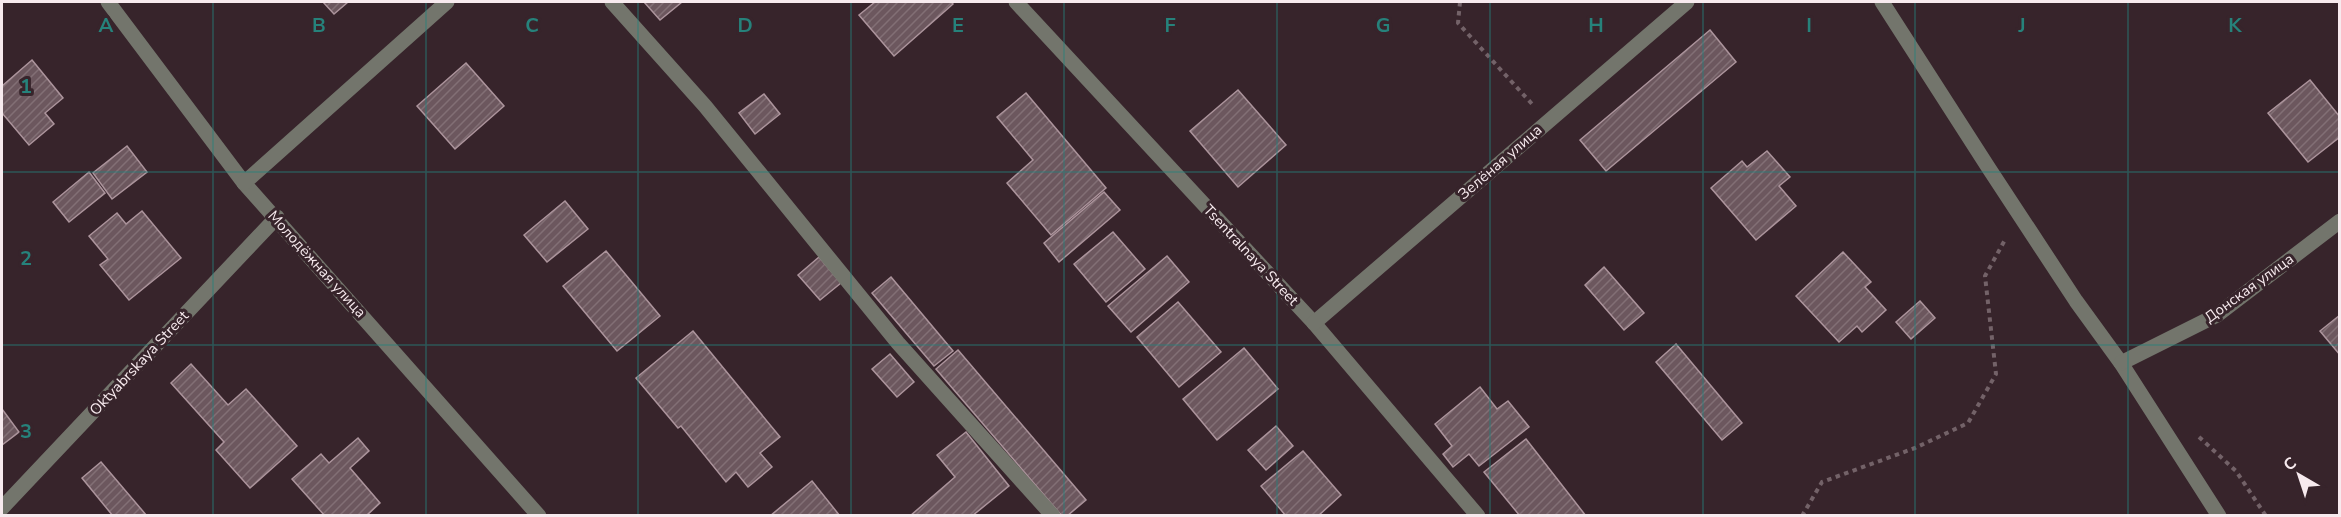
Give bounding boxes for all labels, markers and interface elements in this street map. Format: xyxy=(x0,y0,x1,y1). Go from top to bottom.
text: A xyxy=(99,12,114,39)
text: B xyxy=(312,12,326,39)
text: C xyxy=(525,12,539,39)
text: D xyxy=(737,12,753,39)
text: E xyxy=(952,12,964,39)
text: F xyxy=(1164,12,1176,39)
text: G xyxy=(1376,12,1390,39)
text: H xyxy=(1588,12,1604,39)
text: I xyxy=(1806,12,1812,39)
text: J xyxy=(2017,12,2026,39)
text: K xyxy=(2228,12,2242,39)
text: 1 xyxy=(20,73,32,100)
street label: Зелёная улица xyxy=(1454,120,1546,204)
street label: Tsentralnaya Street xyxy=(1199,200,1304,310)
street label: Молодёжная улица xyxy=(263,206,371,322)
text: 2 xyxy=(20,245,32,272)
street label: Донская улица xyxy=(2200,249,2298,327)
street label: Oktyabrskaya Street xyxy=(85,306,193,420)
text: 3 xyxy=(20,418,32,445)
north arrow xyxy=(2269,445,2329,505)
text: С xyxy=(2279,452,2301,476)

